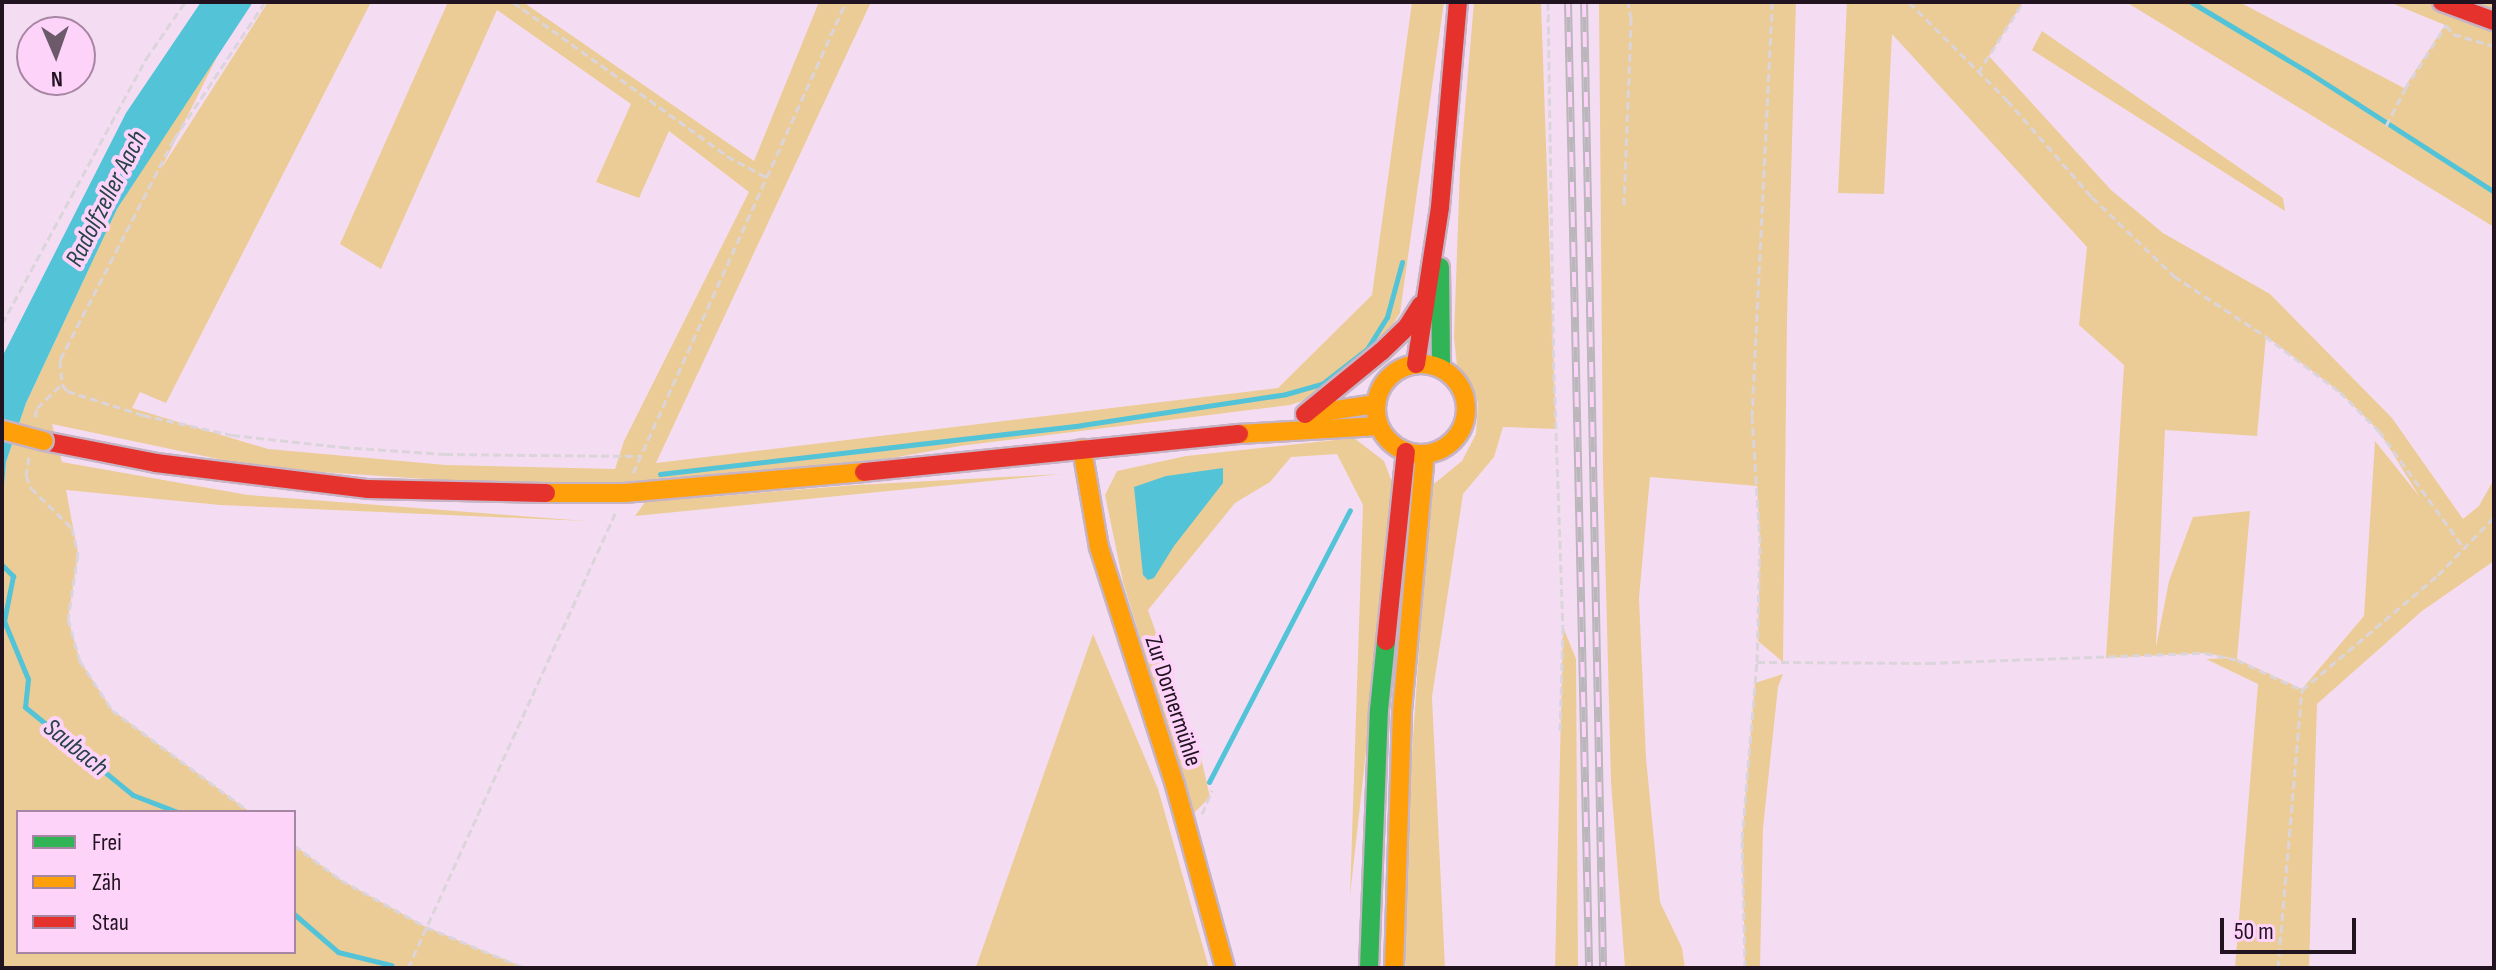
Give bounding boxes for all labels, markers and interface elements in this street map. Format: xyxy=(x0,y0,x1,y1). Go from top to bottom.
north arrow xyxy=(16,16,96,96)
text: N xyxy=(50,65,63,92)
water label: Radolfzeller Aach xyxy=(60,126,154,272)
street label: Zur Dornermühle xyxy=(1138,632,1208,770)
water label: Saubach xyxy=(36,713,114,783)
legend xyxy=(16,810,296,954)
text: Frei xyxy=(92,828,122,857)
text: Zäh xyxy=(92,868,121,897)
scale bar xyxy=(2224,902,2360,952)
text: Stau xyxy=(92,908,129,937)
text: 50 m xyxy=(2234,917,2274,946)

